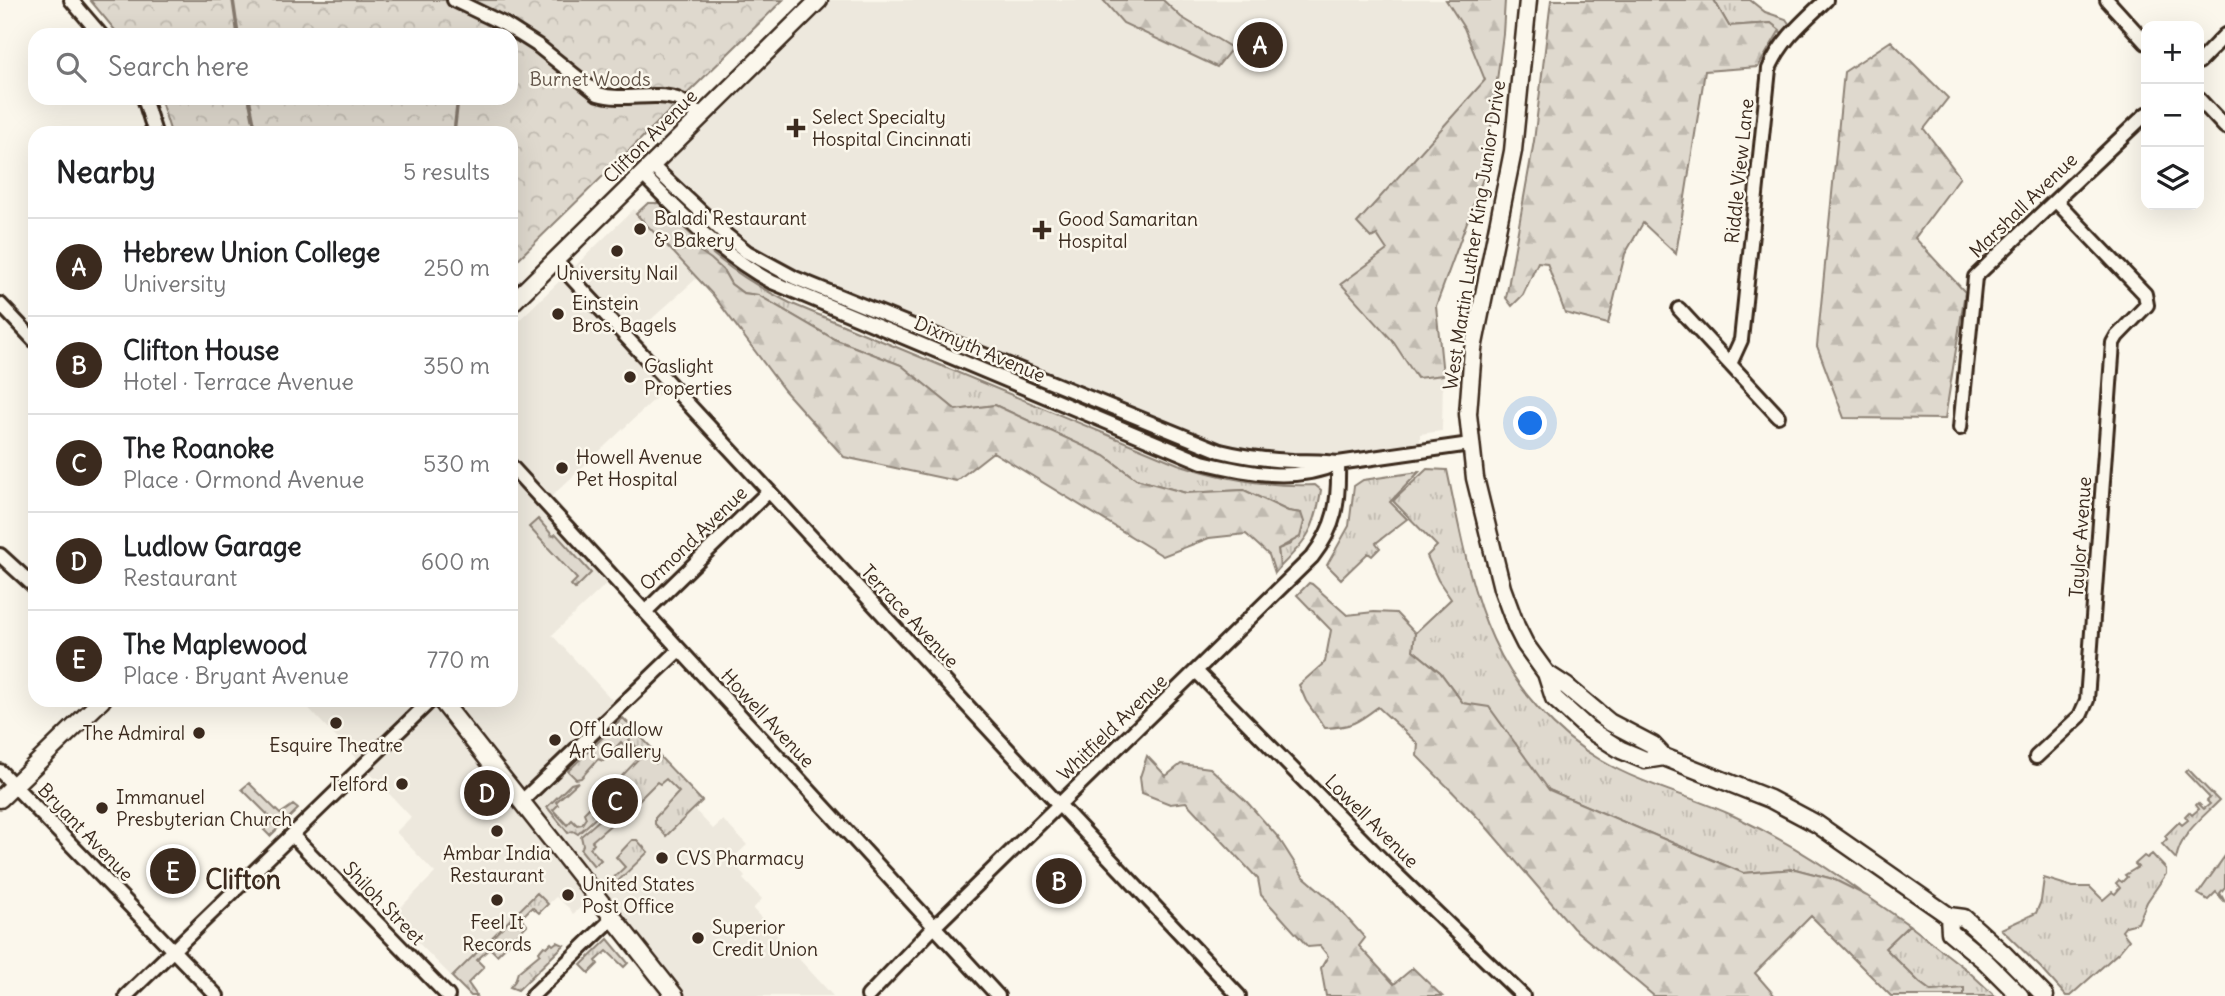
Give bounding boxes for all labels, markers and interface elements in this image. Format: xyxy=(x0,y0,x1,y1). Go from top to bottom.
pin: A xyxy=(1237,19,1283,71)
map controls xyxy=(2141,21,2204,210)
button: + xyxy=(2141,21,2204,84)
search box xyxy=(28,28,518,105)
icon: search xyxy=(52,48,90,86)
text: Search here xyxy=(108,50,249,83)
park label: Burnet Woods xyxy=(529,67,651,91)
street label: West Martin Luther King Junior Drive xyxy=(1438,78,1510,392)
street label: Clifton Avenue xyxy=(598,84,702,188)
button: − xyxy=(2141,84,2204,147)
street label: Riddle View Lane xyxy=(1719,97,1759,245)
place label: Select Specialty Hospital Cincinnati xyxy=(812,105,971,151)
marker: Select Specialty Hospital Cincinnati xyxy=(786,118,806,138)
street label: Marshall Avenue xyxy=(1964,147,2082,263)
button: layers xyxy=(2141,147,2204,210)
text: Nearby xyxy=(56,153,156,191)
text: 5 results xyxy=(403,157,490,186)
place label: Baladi Restaurant & Bakery xyxy=(654,206,807,252)
place label: Good Samaritan Hospital xyxy=(1058,207,1198,253)
marker: Good Samaritan Hospital xyxy=(1032,220,1052,240)
marker: Baladi Restaurant & Bakery xyxy=(632,221,648,237)
text: Hebrew Union College xyxy=(123,236,380,269)
marker: University Nail xyxy=(609,243,625,259)
text: A xyxy=(72,253,86,282)
text: 250 m xyxy=(423,253,490,282)
place label: University Nail xyxy=(556,261,678,285)
text: University xyxy=(123,269,226,298)
place label: Einstein Bros. Bagels xyxy=(572,291,677,337)
marker: Einstein Bros. Bagels xyxy=(550,306,566,322)
street label: Dixmyth Avenue xyxy=(911,311,1049,387)
text: Clifton House xyxy=(123,334,279,367)
text: B xyxy=(71,351,87,380)
text: 350 m xyxy=(423,351,490,380)
place label: Gaslight Properties xyxy=(644,354,732,400)
text: Hotel · Terrace Avenue xyxy=(123,367,354,396)
marker: Gaslight Properties xyxy=(622,369,638,385)
your location xyxy=(1513,406,1547,440)
text: The Roanoke xyxy=(123,432,274,465)
place label: Howell Avenue Pet Hospital xyxy=(576,445,702,491)
text: C xyxy=(71,449,87,478)
text: 530 m xyxy=(423,449,490,478)
marker: Howell Avenue Pet Hospital xyxy=(554,460,570,476)
text: Place · Ormond Avenue xyxy=(123,465,364,494)
street label: Taylor Avenue xyxy=(2064,476,2096,598)
street label: Ormond Avenue xyxy=(634,481,752,595)
text: Ludlow Garage xyxy=(123,530,301,563)
text: D xyxy=(71,547,87,576)
text: 600 m xyxy=(421,547,490,576)
street label: Terrace Avenue xyxy=(856,559,964,673)
text: Restaurant xyxy=(123,563,237,592)
text: The Maplewood xyxy=(123,628,307,661)
text: E xyxy=(72,645,86,674)
text: 770 m xyxy=(427,645,490,674)
text: Place · Bryant Avenue xyxy=(123,661,349,690)
street label: Howell Avenue xyxy=(716,664,820,772)
street label: Whitfield Avenue xyxy=(1052,669,1172,785)
marker: Esquire Theatre xyxy=(328,715,344,731)
place label: Off Ludlow Art Gallery xyxy=(569,717,663,763)
place label: The Admiral xyxy=(82,721,185,745)
marker: The Admiral xyxy=(191,725,207,741)
marker: Off Ludlow Art Gallery xyxy=(547,732,563,748)
place label: Esquire Theatre xyxy=(269,733,403,757)
pin: D xyxy=(464,767,510,819)
street label: Lowell Avenue xyxy=(1320,769,1424,873)
place label: Telford xyxy=(330,772,388,796)
pin: C xyxy=(592,775,638,827)
marker: Telford xyxy=(394,776,410,792)
street label: Bryant Avenue xyxy=(33,778,139,886)
place label: Immanuel Presbyterian Church xyxy=(116,785,292,831)
marker: Immanuel Presbyterian Church xyxy=(94,800,110,816)
marker: Ambar India Restaurant xyxy=(489,823,505,839)
place label: Ambar India Restaurant xyxy=(443,841,551,887)
pin: E xyxy=(150,845,196,897)
place label: CVS Pharmacy xyxy=(676,846,804,870)
marker: CVS Pharmacy xyxy=(654,850,670,866)
pin: B xyxy=(1036,855,1082,907)
street label: Shiloh Street xyxy=(338,856,430,950)
district label: Clifton xyxy=(205,863,281,896)
place label: United States Post Office xyxy=(582,872,695,918)
marker: United States Post Office xyxy=(560,887,576,903)
marker: Feel It Records xyxy=(489,892,505,908)
place label: Feel It Records xyxy=(462,910,532,956)
place label: Superior Credit Union xyxy=(712,915,818,961)
marker: Superior Credit Union xyxy=(690,930,706,946)

